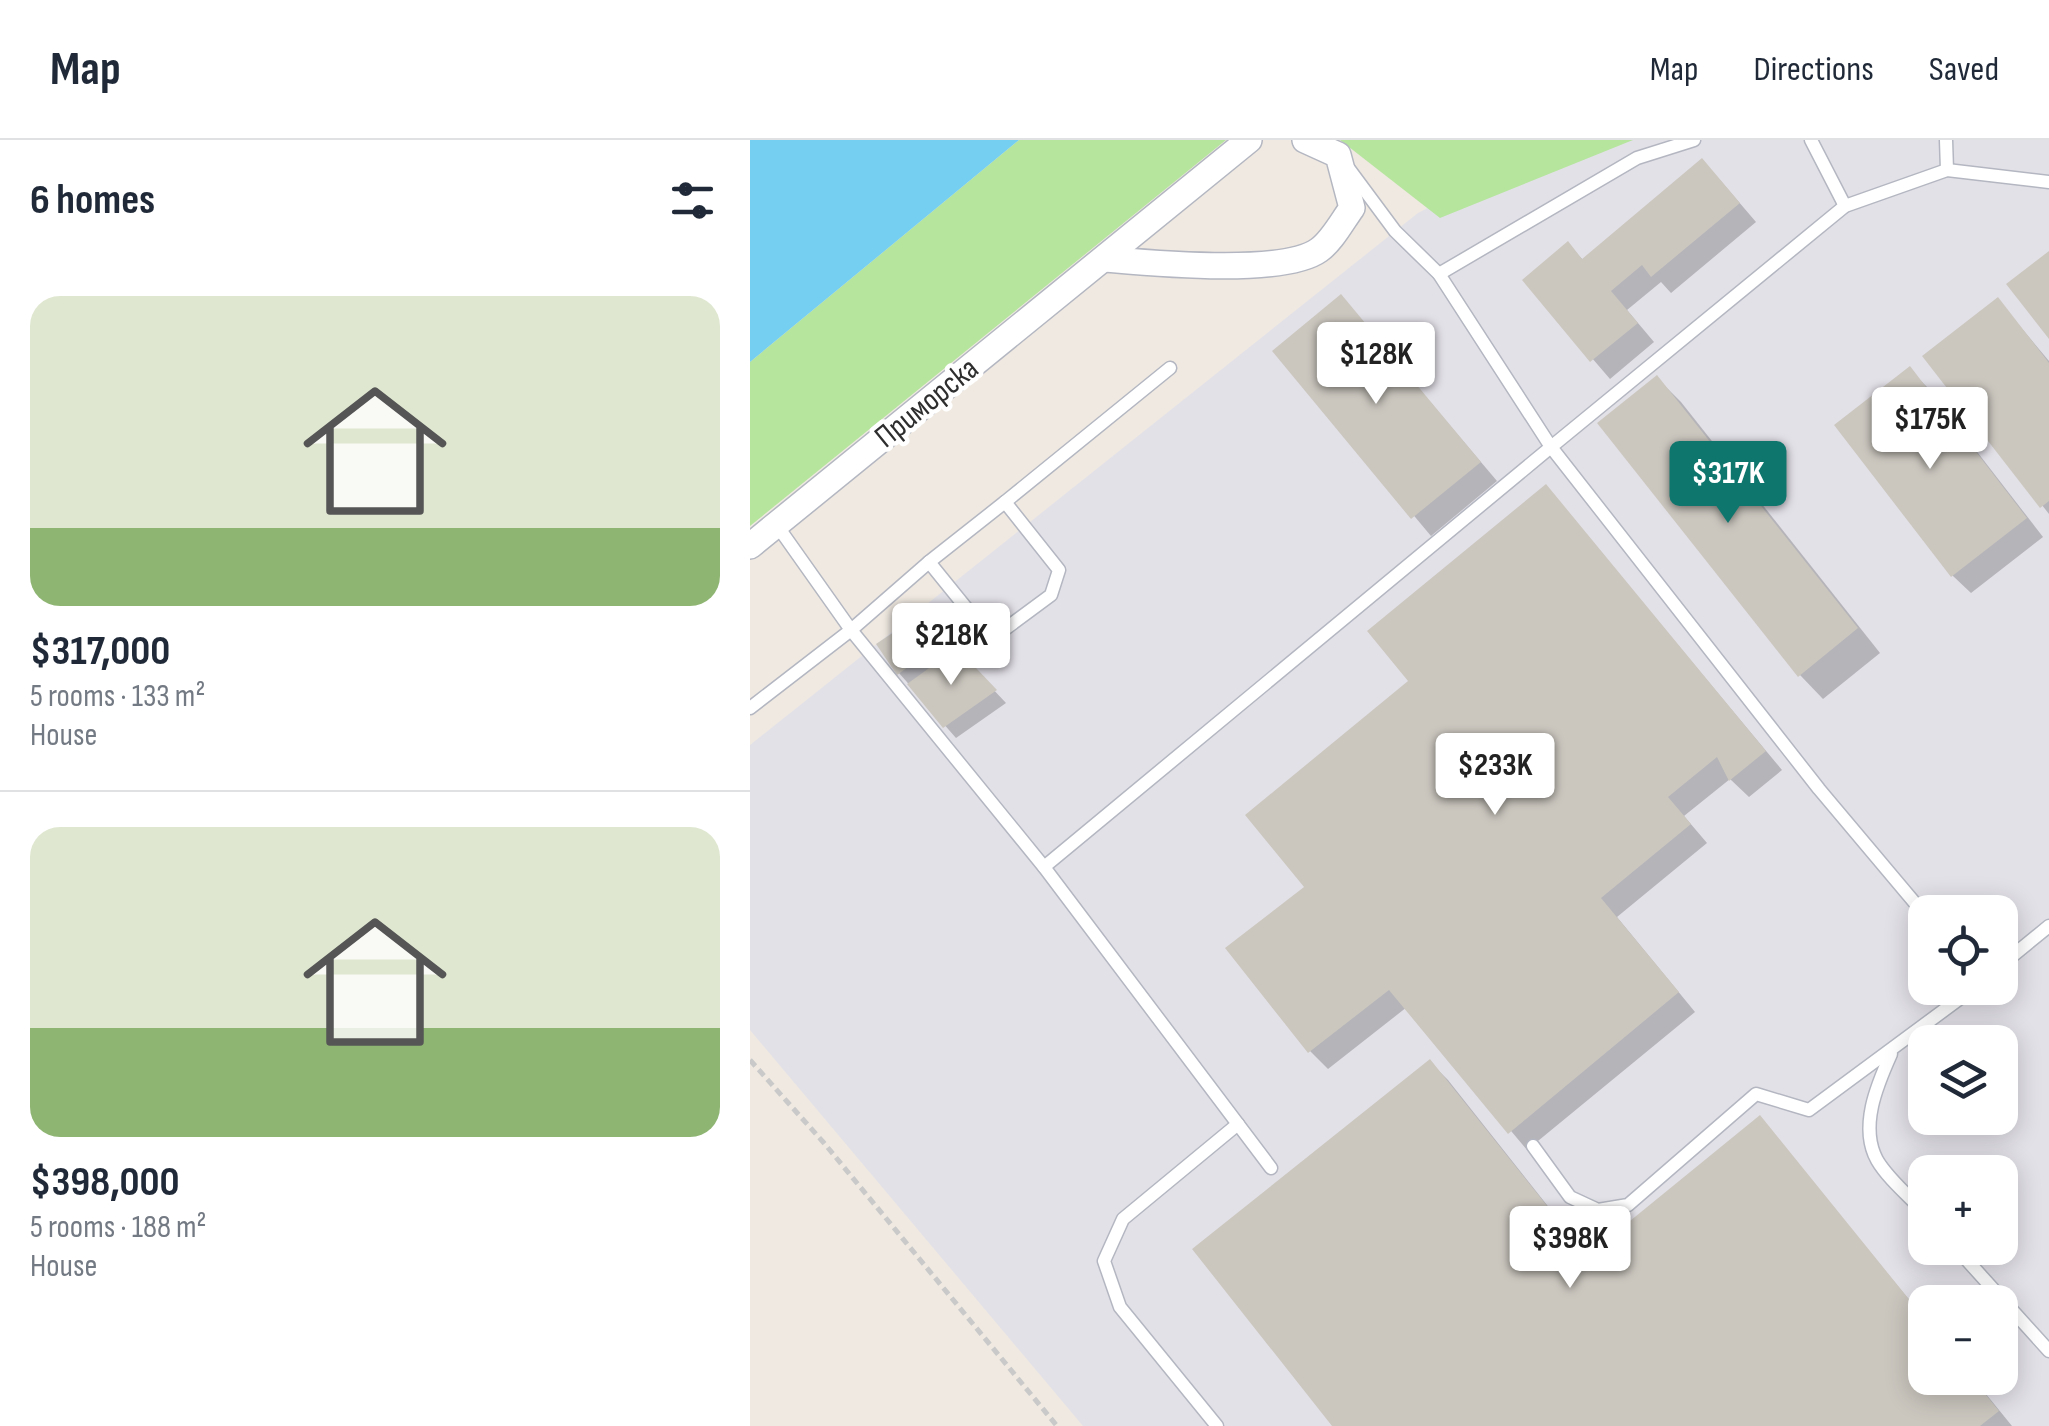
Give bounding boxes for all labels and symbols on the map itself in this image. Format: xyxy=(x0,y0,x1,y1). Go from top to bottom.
pin: $128K xyxy=(1306,322,1446,407)
street label: Приморска xyxy=(867,349,987,457)
pin: $175K xyxy=(1860,387,2000,472)
pin: $317K xyxy=(1658,441,1798,526)
pin: $218K xyxy=(881,603,1021,688)
pin: $233K xyxy=(1425,733,1565,818)
pin: $398K xyxy=(1500,1206,1640,1291)

